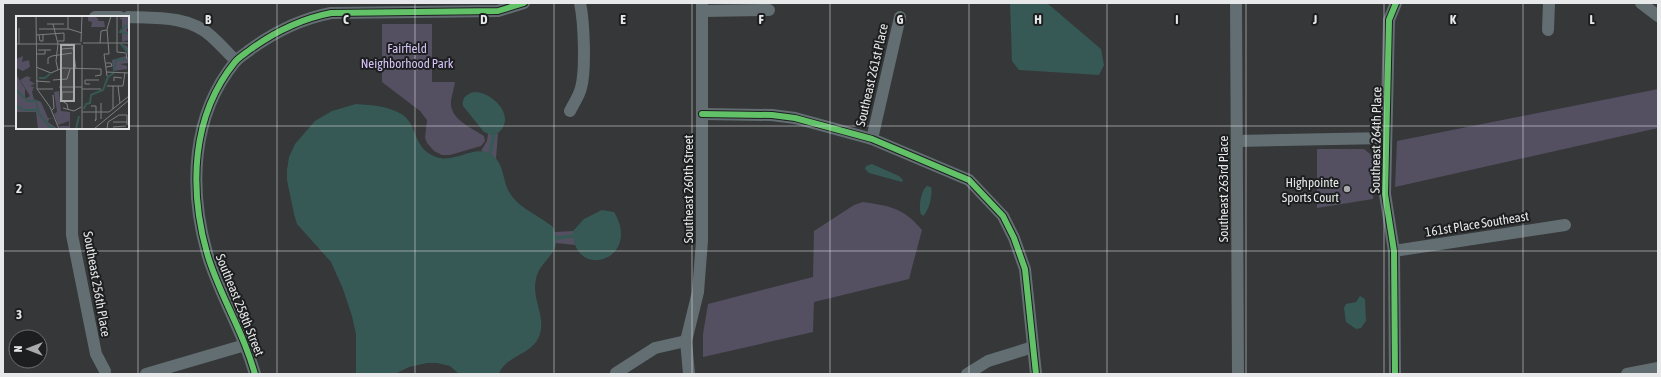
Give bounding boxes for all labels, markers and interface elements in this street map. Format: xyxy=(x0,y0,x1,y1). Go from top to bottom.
text: B xyxy=(205,12,212,27)
text: C xyxy=(343,12,349,27)
text: D xyxy=(480,12,488,27)
text: E xyxy=(620,12,626,27)
text: F xyxy=(758,12,764,27)
text: G xyxy=(897,12,904,27)
text: H xyxy=(1034,12,1042,27)
text: I xyxy=(1175,12,1179,27)
text: J xyxy=(1312,12,1317,27)
text: K xyxy=(1450,12,1457,27)
text: L xyxy=(1589,12,1595,27)
inset map xyxy=(16,16,129,129)
street label: Southeast 261st Place xyxy=(853,22,891,128)
park label: Fairfield Neighborhood Park xyxy=(361,41,454,71)
street label: Southeast 264th Place xyxy=(1368,86,1384,193)
street label: Southeast 260th Street xyxy=(681,134,696,243)
street label: Southeast 263rd Place xyxy=(1216,136,1231,242)
place label: Highpointe Sports Court xyxy=(1282,175,1339,205)
text: 2 xyxy=(16,181,22,196)
marker: Highpointe Sports Court xyxy=(1342,184,1352,194)
street label: 161st Place Southeast xyxy=(1424,208,1530,240)
street label: Southeast 256th Place xyxy=(80,230,114,338)
street label: Southeast 258th Street xyxy=(213,252,267,358)
text: 3 xyxy=(16,307,22,322)
north arrow xyxy=(8,329,48,369)
text: N xyxy=(12,346,24,352)

